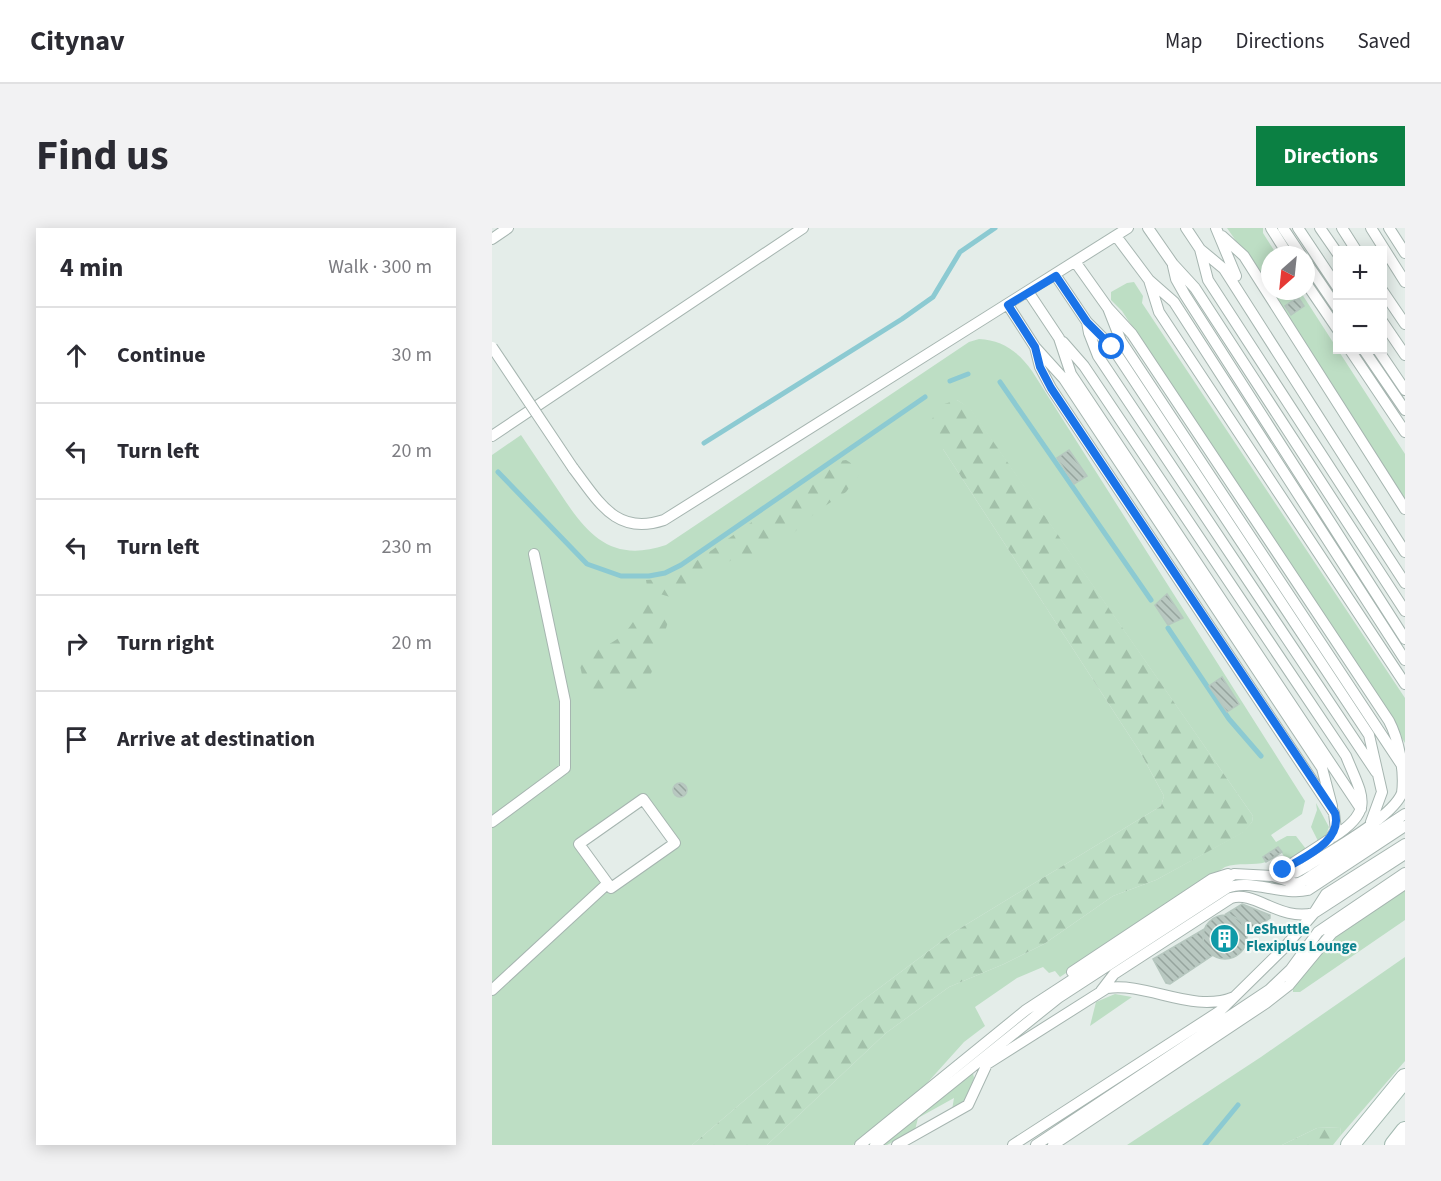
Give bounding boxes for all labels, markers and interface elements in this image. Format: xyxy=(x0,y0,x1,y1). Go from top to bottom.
text: Citynav xyxy=(30,21,125,61)
text: Map xyxy=(1165,26,1203,56)
text: Directions xyxy=(1236,26,1324,56)
text: Saved xyxy=(1357,26,1411,56)
text: Find us xyxy=(36,126,169,186)
button: Directions xyxy=(1256,126,1405,186)
north arrow xyxy=(1261,246,1315,300)
map controls xyxy=(1333,246,1387,354)
button: + xyxy=(1333,246,1387,300)
text: 4 min xyxy=(60,249,123,286)
text: Walk · 300 m xyxy=(328,253,432,281)
button: − xyxy=(1333,300,1387,354)
route start xyxy=(1098,333,1124,359)
icon: ahead xyxy=(60,339,93,372)
text: Continue xyxy=(117,339,206,371)
text: 30 m xyxy=(392,341,432,369)
icon: left xyxy=(60,435,93,468)
text: Turn left xyxy=(117,435,199,467)
text: 20 m xyxy=(392,437,432,465)
icon: left xyxy=(60,531,93,564)
text: Turn left xyxy=(117,531,199,563)
text: 230 m xyxy=(382,533,432,561)
icon: right xyxy=(60,627,93,660)
text: Turn right xyxy=(117,627,214,659)
text: 20 m xyxy=(392,629,432,657)
icon: arrive xyxy=(60,723,93,756)
text: Arrive at destination xyxy=(117,723,315,755)
route end xyxy=(1269,856,1295,882)
place label: LeShuttle Flexiplus Lounge xyxy=(1246,919,1357,957)
building icon: LeShuttle Flexiplus Lounge xyxy=(1209,922,1241,954)

